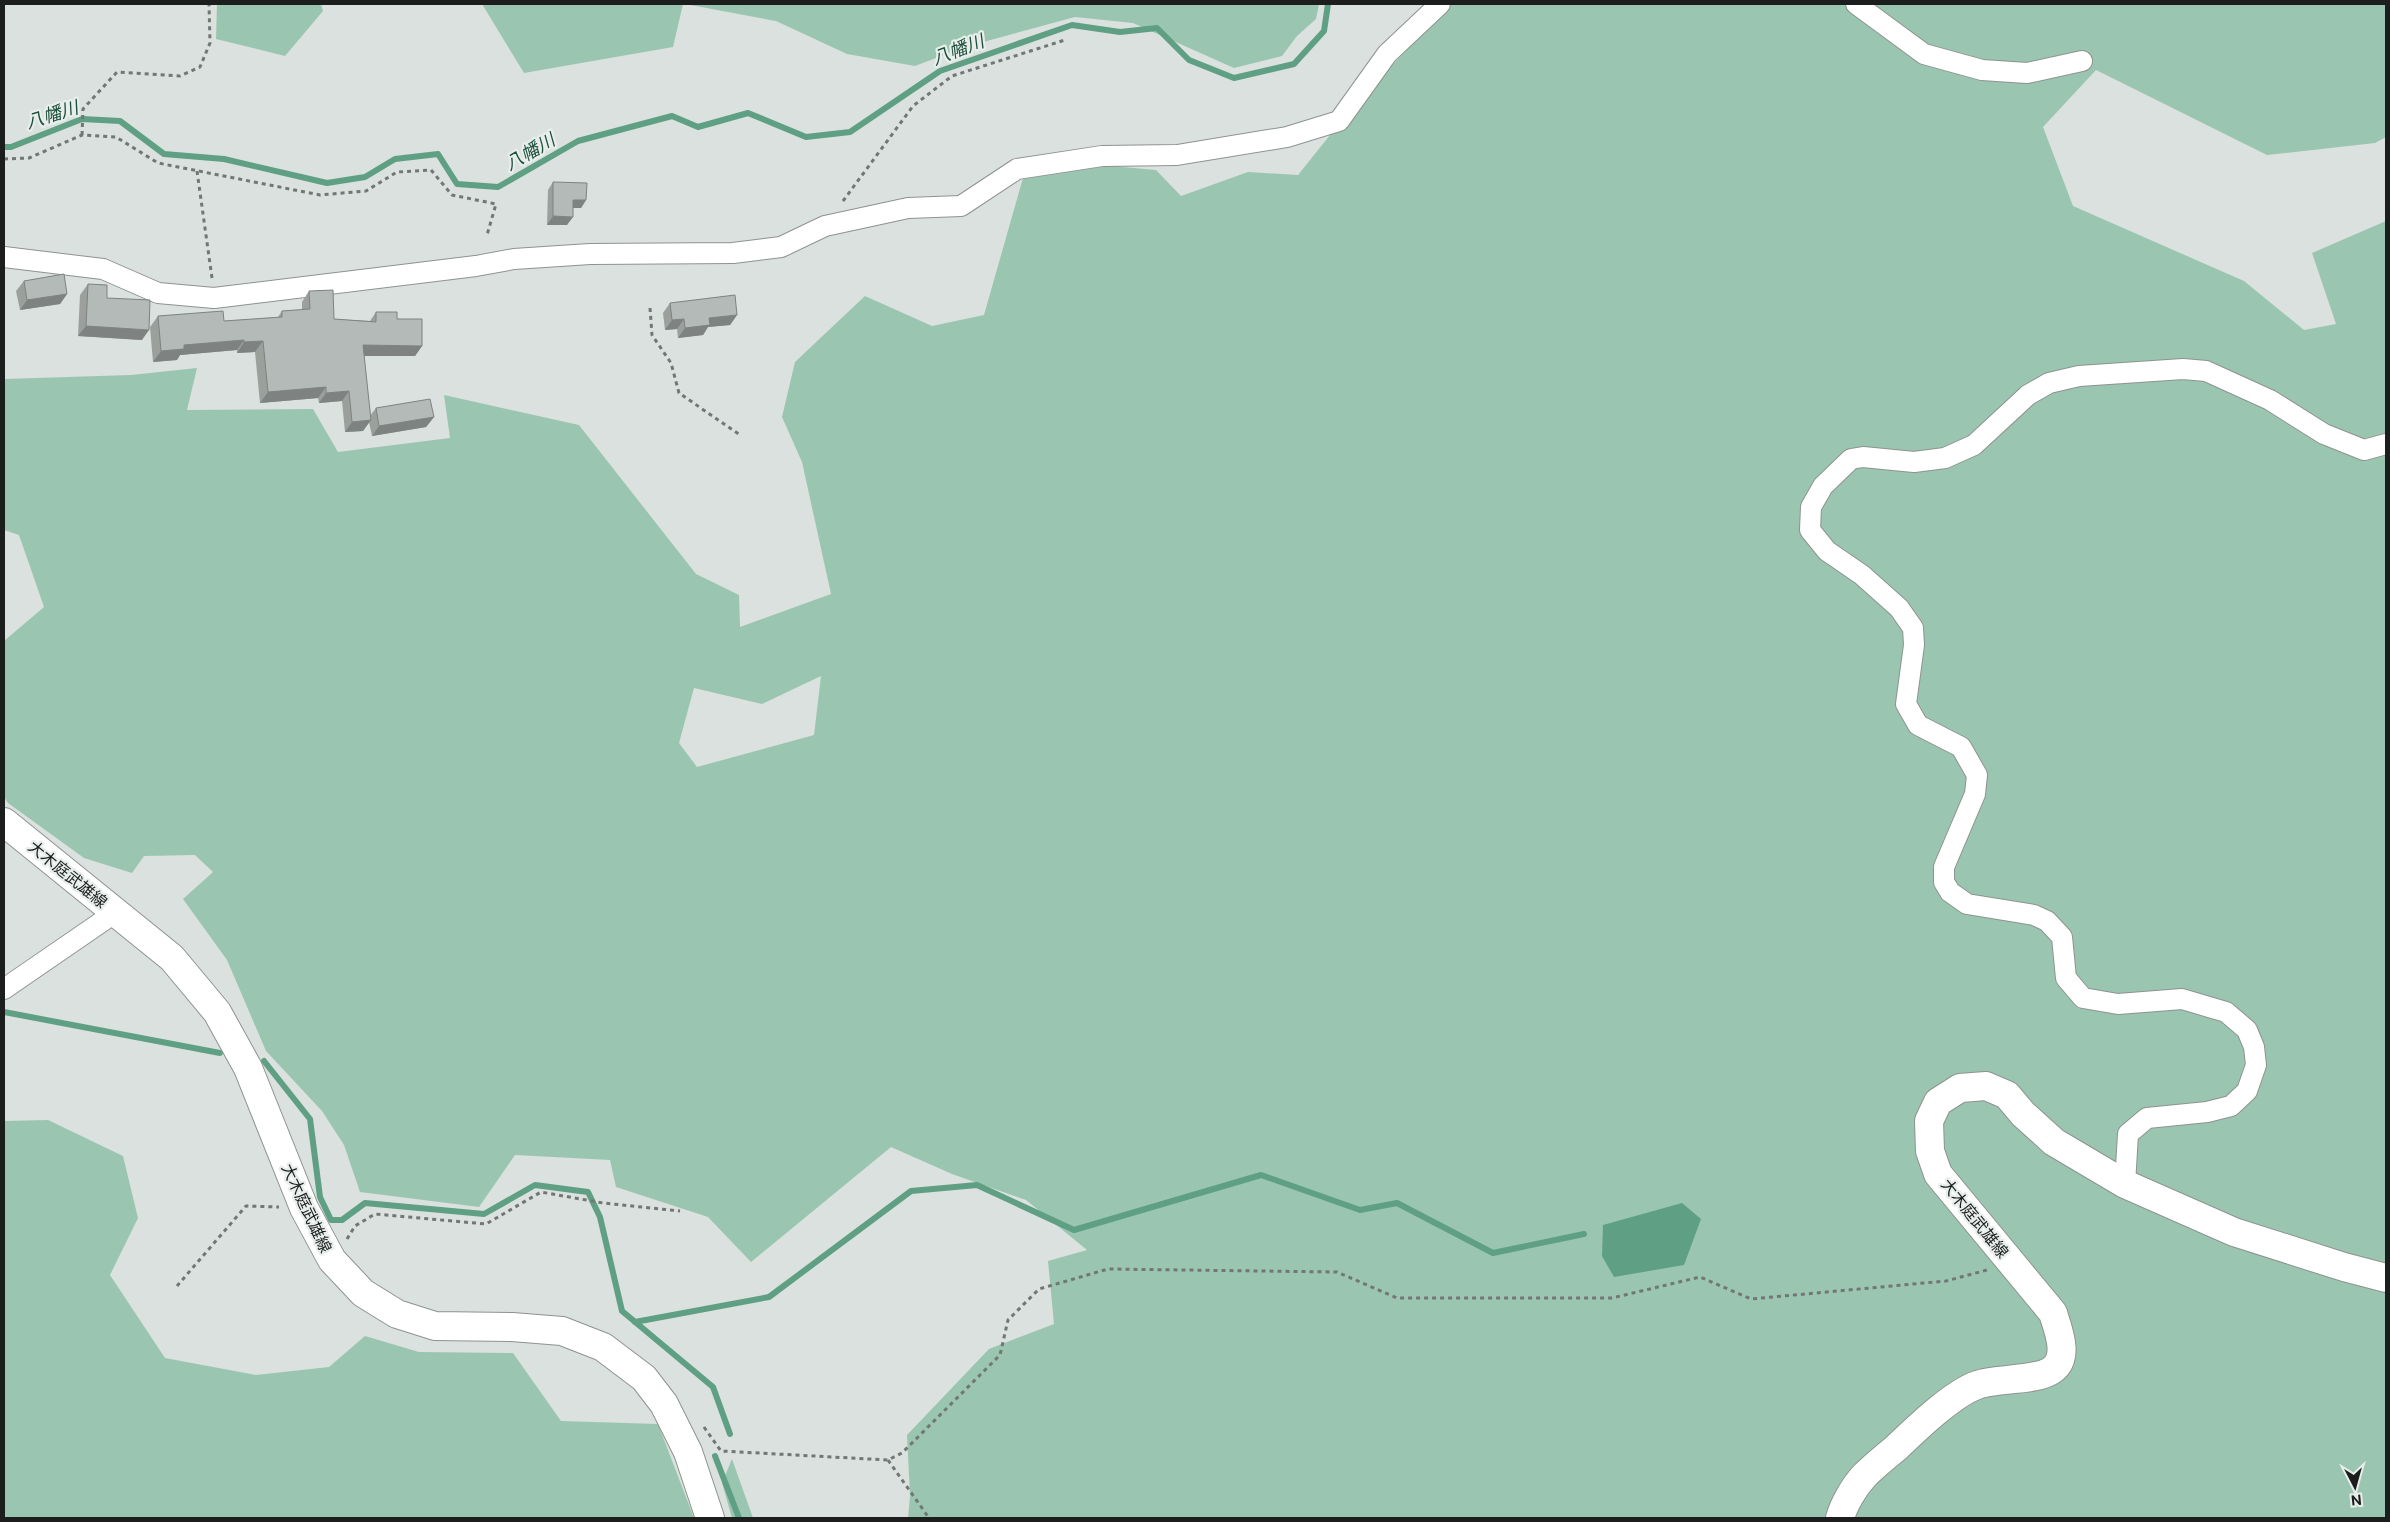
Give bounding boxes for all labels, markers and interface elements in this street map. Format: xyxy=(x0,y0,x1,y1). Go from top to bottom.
water label: 八幡川 xyxy=(929,29,989,69)
water label: 八幡川 xyxy=(23,96,83,132)
water label: 八幡川 xyxy=(501,128,560,174)
street label: 大木庭武雄線 xyxy=(24,837,111,912)
street label: 大木庭武雄線 xyxy=(278,1161,335,1256)
street label: 大木庭武雄線 xyxy=(1937,1175,2012,1262)
north arrow xyxy=(2330,1462,2380,1512)
text: N xyxy=(2350,1491,2363,1508)

